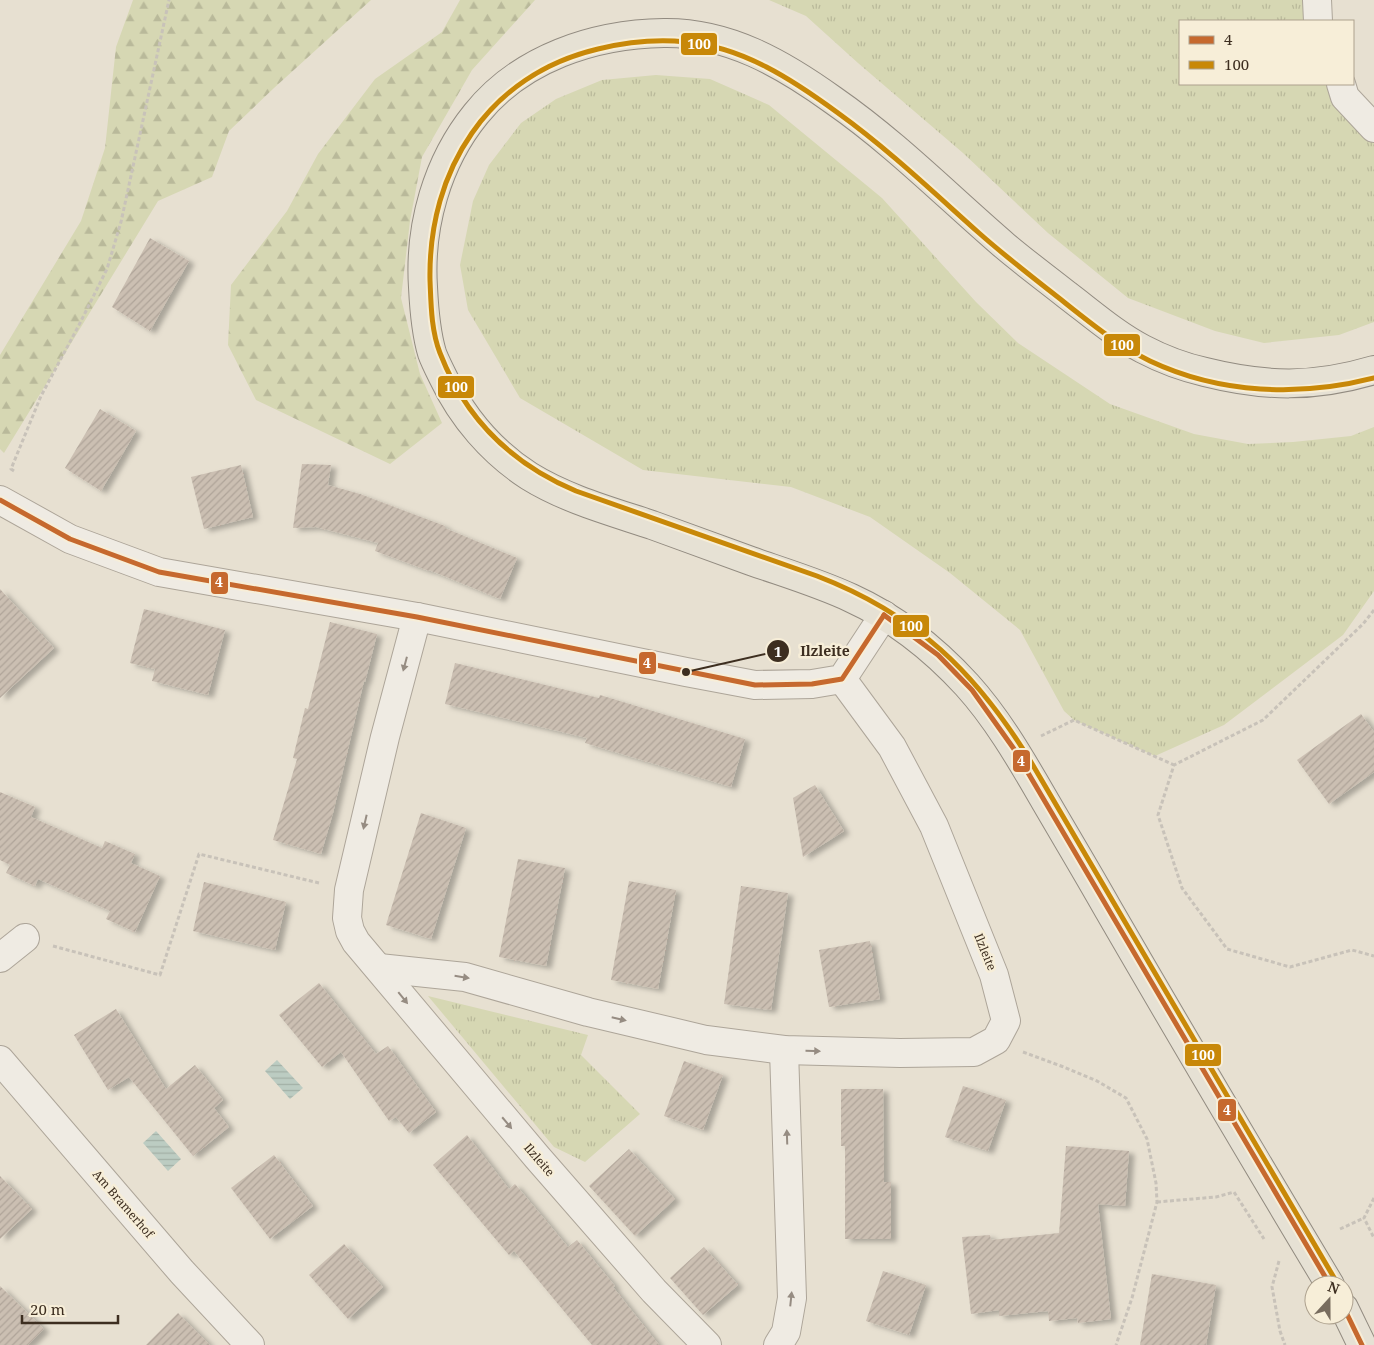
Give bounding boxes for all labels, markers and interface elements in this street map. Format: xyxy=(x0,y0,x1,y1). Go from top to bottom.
legend xyxy=(1179,20,1354,85)
text: 4 xyxy=(1224,29,1233,49)
line badge: 100 xyxy=(680,32,718,56)
text: 100 xyxy=(687,34,711,53)
text: 100 xyxy=(1224,54,1249,74)
line badge: 100 xyxy=(1103,333,1141,357)
text: 100 xyxy=(1110,335,1134,354)
line badge: 100 xyxy=(437,375,475,399)
text: 100 xyxy=(444,377,468,396)
line badge: 4 xyxy=(210,571,229,595)
text: 4 xyxy=(215,572,223,591)
line badge: 100 xyxy=(892,614,930,638)
text: 100 xyxy=(899,616,923,635)
callout: Ilzleite xyxy=(765,637,860,666)
text: 1 xyxy=(774,641,782,661)
text: Ilzleite xyxy=(800,641,850,660)
line badge: 4 xyxy=(638,651,657,675)
text: 4 xyxy=(643,653,651,672)
one-way arrow xyxy=(400,657,408,672)
line badge: 4 xyxy=(1012,749,1031,773)
text: 4 xyxy=(1017,751,1025,770)
one-way arrow xyxy=(361,814,369,829)
street label: Ilzleite xyxy=(970,931,1001,973)
one-way arrow xyxy=(454,974,470,982)
one-way arrow xyxy=(398,991,409,1004)
one-way arrow xyxy=(611,1015,626,1023)
line badge: 100 xyxy=(1184,1043,1222,1067)
text: 100 xyxy=(1191,1045,1215,1064)
one-way arrow xyxy=(806,1047,822,1055)
line badge: 4 xyxy=(1217,1098,1237,1122)
text: 4 xyxy=(1223,1100,1231,1119)
one-way arrow xyxy=(502,1116,513,1129)
one-way arrow xyxy=(783,1129,791,1145)
street label: Ilzleite xyxy=(520,1139,559,1180)
street label: Am Bramerhof xyxy=(89,1166,159,1243)
north arrow xyxy=(1304,1275,1354,1325)
text: N xyxy=(1325,1277,1342,1298)
one-way arrow xyxy=(787,1291,795,1307)
scale bar xyxy=(22,1292,119,1324)
text: 20 m xyxy=(30,1299,65,1319)

